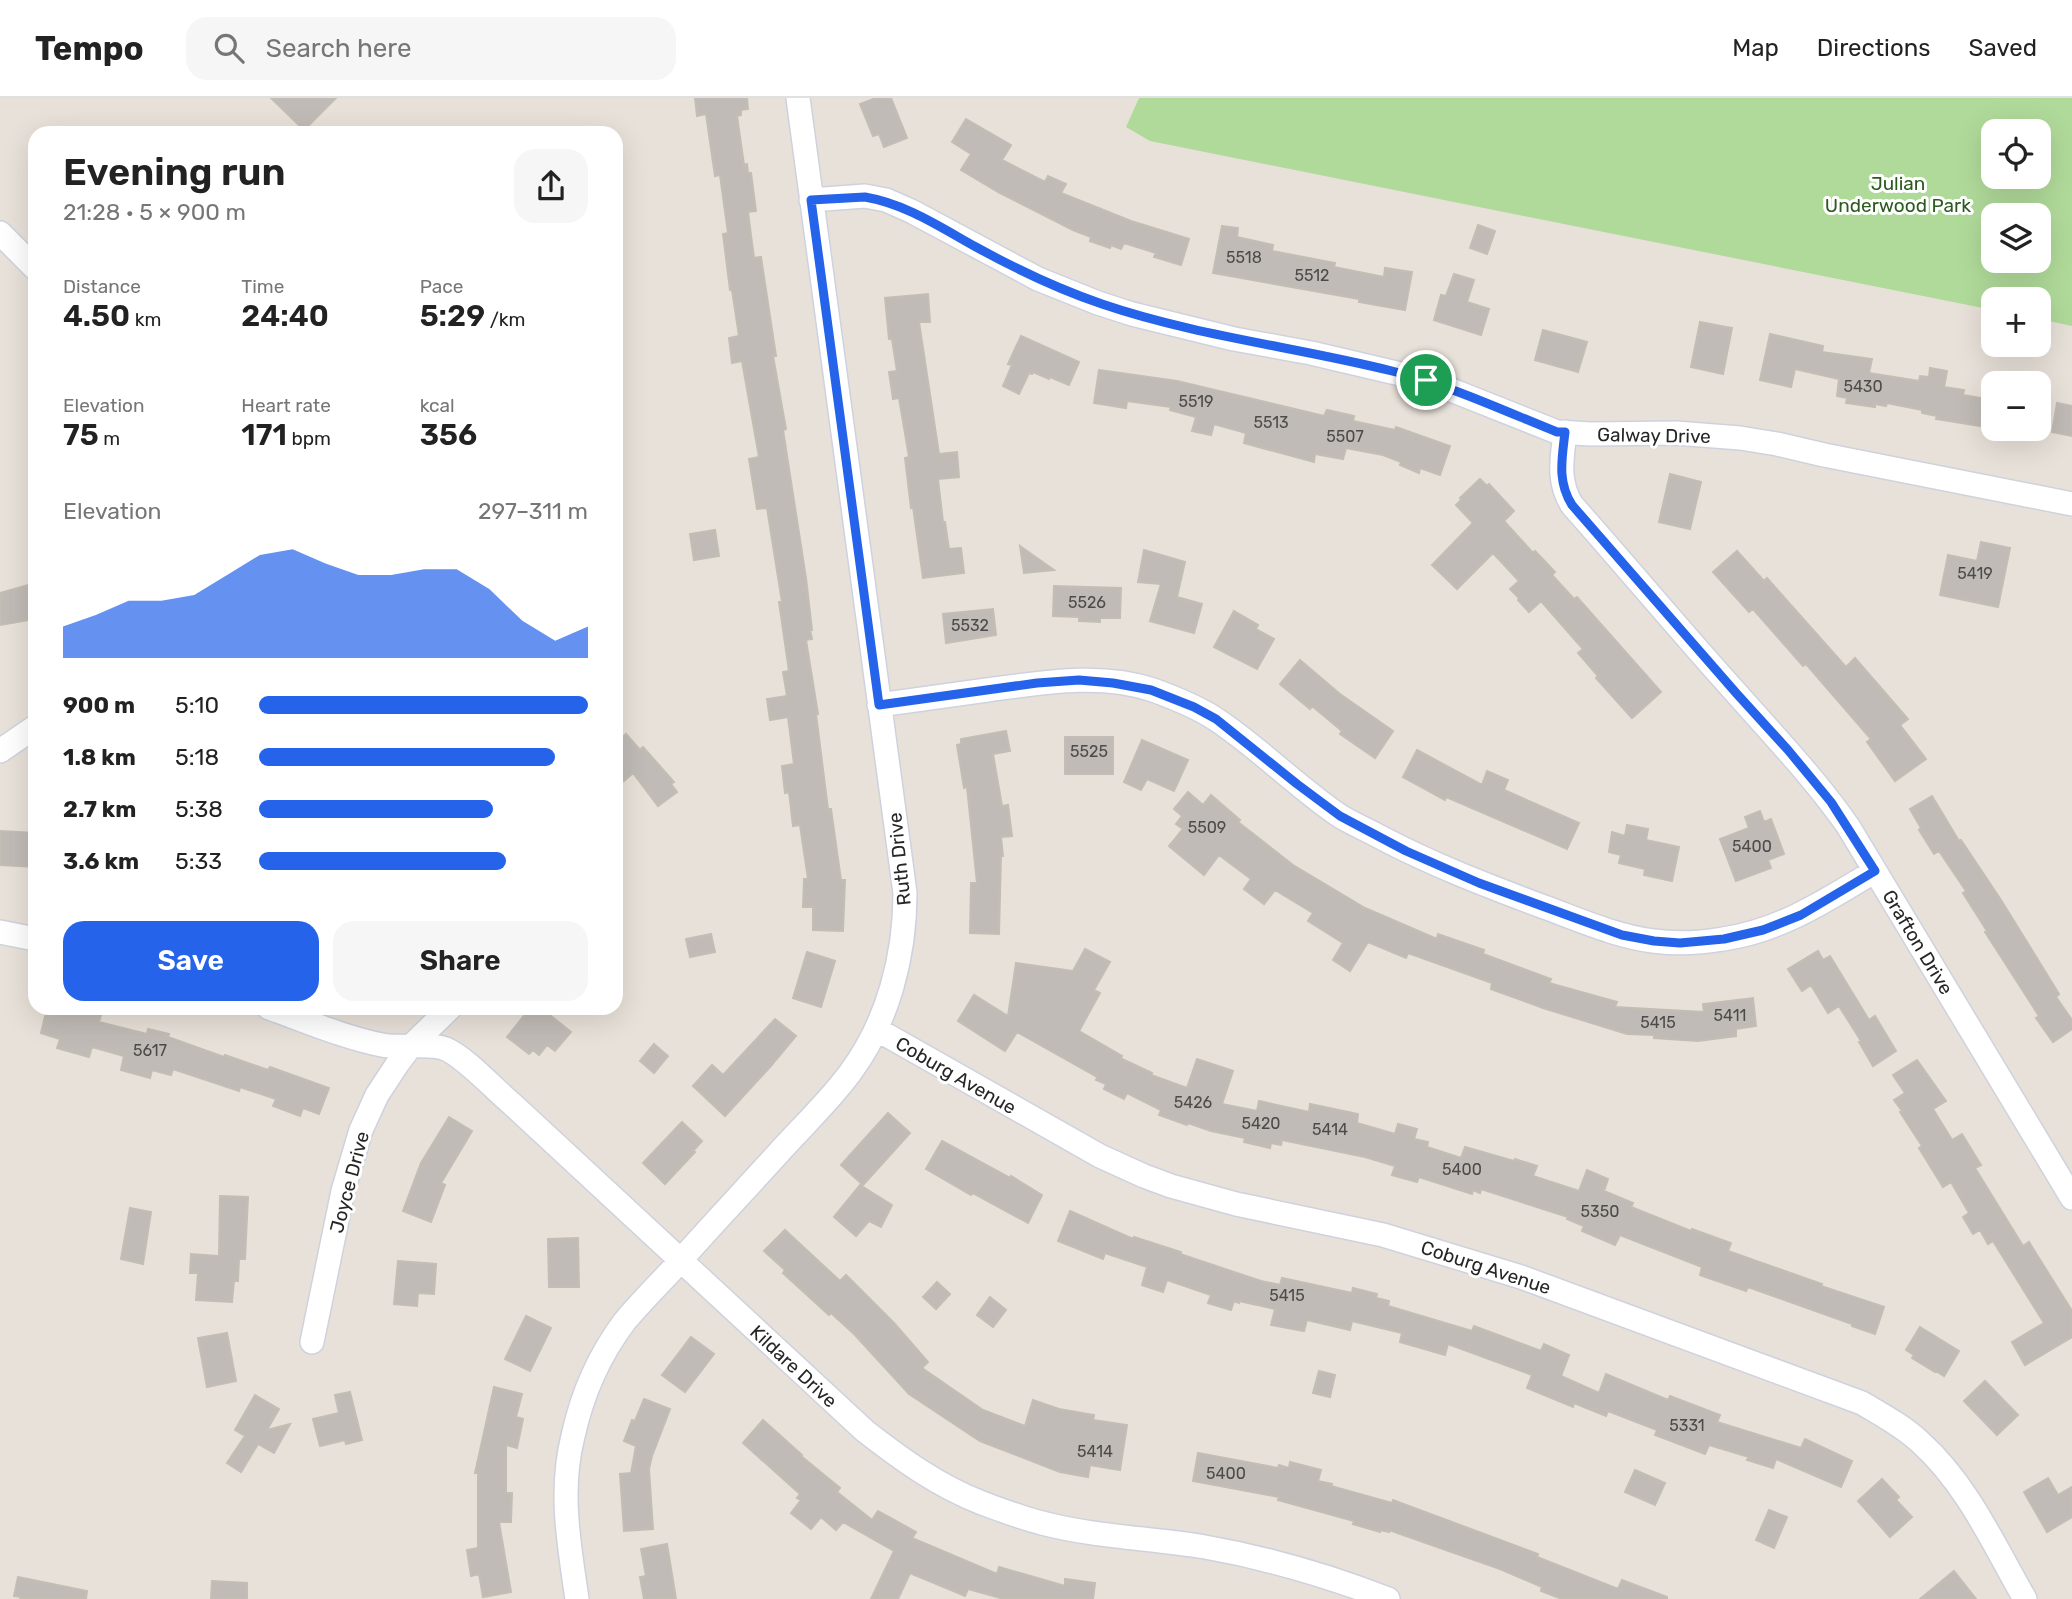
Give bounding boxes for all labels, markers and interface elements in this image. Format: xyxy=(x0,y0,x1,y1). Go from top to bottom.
search box xyxy=(186,17,676,80)
text: Tempo xyxy=(35,29,144,68)
icon: search xyxy=(210,29,248,67)
text: Search here xyxy=(266,33,412,64)
text: Map xyxy=(1732,34,1779,62)
text: Directions xyxy=(1817,34,1930,62)
text: Saved xyxy=(1968,34,2037,62)
map controls xyxy=(1981,119,2051,441)
button: locate xyxy=(1981,119,2051,189)
text: Evening run xyxy=(63,149,286,195)
button: share xyxy=(514,149,588,223)
park label: Julian Underwood Park xyxy=(1825,172,1971,217)
text: 21:28 · 5 × 900 m xyxy=(63,198,246,226)
button: layers xyxy=(1981,203,2051,273)
house number: 5518 xyxy=(1226,248,1262,267)
house number: 5512 xyxy=(1294,266,1330,285)
text: Distance xyxy=(63,275,141,298)
text: Time xyxy=(241,275,284,298)
text: Pace xyxy=(420,275,463,298)
button: + xyxy=(1981,287,2051,357)
text: 4.50 xyxy=(63,298,130,334)
text: 24:40 xyxy=(241,298,329,334)
text: 5:29 xyxy=(420,298,485,334)
text: km xyxy=(130,308,161,331)
text: /km xyxy=(485,308,526,331)
pin xyxy=(1396,350,1456,410)
icon: arrive xyxy=(1407,361,1445,399)
button: − xyxy=(1981,371,2051,441)
house number: 5430 xyxy=(1843,377,1883,396)
house number: 5519 xyxy=(1178,392,1214,411)
text: Elevation xyxy=(63,394,144,417)
text: Heart rate xyxy=(241,394,331,417)
text: kcal xyxy=(420,394,455,417)
house number: 5513 xyxy=(1253,413,1289,432)
text: 75 xyxy=(63,417,99,453)
text: 171 xyxy=(241,417,287,453)
text: 356 xyxy=(420,417,477,453)
street label: Galway Drive xyxy=(1597,423,1711,448)
text: m xyxy=(99,427,120,450)
text: bpm xyxy=(287,427,331,450)
house number: 5507 xyxy=(1326,427,1364,446)
text: Elevation xyxy=(63,497,162,525)
text: 297–311 m xyxy=(478,497,588,525)
house number: 5419 xyxy=(1957,564,1993,583)
house number: 5526 xyxy=(1068,593,1106,612)
house number: 5532 xyxy=(951,616,989,635)
text: 900 m xyxy=(63,691,135,719)
text: 5:10 xyxy=(175,691,219,719)
house number: 5525 xyxy=(1070,742,1108,761)
text: 1.8 km xyxy=(63,743,136,771)
text: 5:18 xyxy=(175,743,219,771)
text: 2.7 km xyxy=(63,795,136,823)
text: 5:38 xyxy=(175,795,223,823)
street label: Ruth Drive xyxy=(883,811,916,907)
house number: 5509 xyxy=(1188,818,1226,837)
house number: 5400 xyxy=(1732,837,1772,856)
text: 3.6 km xyxy=(63,847,139,875)
text: 5:33 xyxy=(175,847,222,875)
street label: Grafton Drive xyxy=(1877,886,1958,999)
button: Save xyxy=(63,921,319,1001)
button: Share xyxy=(333,921,588,1001)
house number: 5411 xyxy=(1714,1006,1746,1025)
house number: 5415 xyxy=(1640,1013,1676,1032)
street label: Coburg Avenue xyxy=(891,1032,1020,1119)
house number: 5617 xyxy=(133,1041,167,1060)
house number: 5426 xyxy=(1174,1093,1213,1112)
house number: 5420 xyxy=(1242,1114,1281,1133)
house number: 5414 xyxy=(1312,1120,1348,1139)
street label: Joyce Drive xyxy=(325,1129,374,1235)
house number: 5400 xyxy=(1442,1160,1482,1179)
house number: 5350 xyxy=(1581,1202,1619,1221)
street label: Coburg Avenue xyxy=(1418,1236,1554,1299)
house number: 5415 xyxy=(1269,1286,1305,1305)
street label: Kildare Drive xyxy=(745,1320,842,1412)
house number: 5331 xyxy=(1669,1416,1705,1435)
house number: 5414 xyxy=(1077,1442,1113,1461)
house number: 5400 xyxy=(1206,1464,1246,1483)

